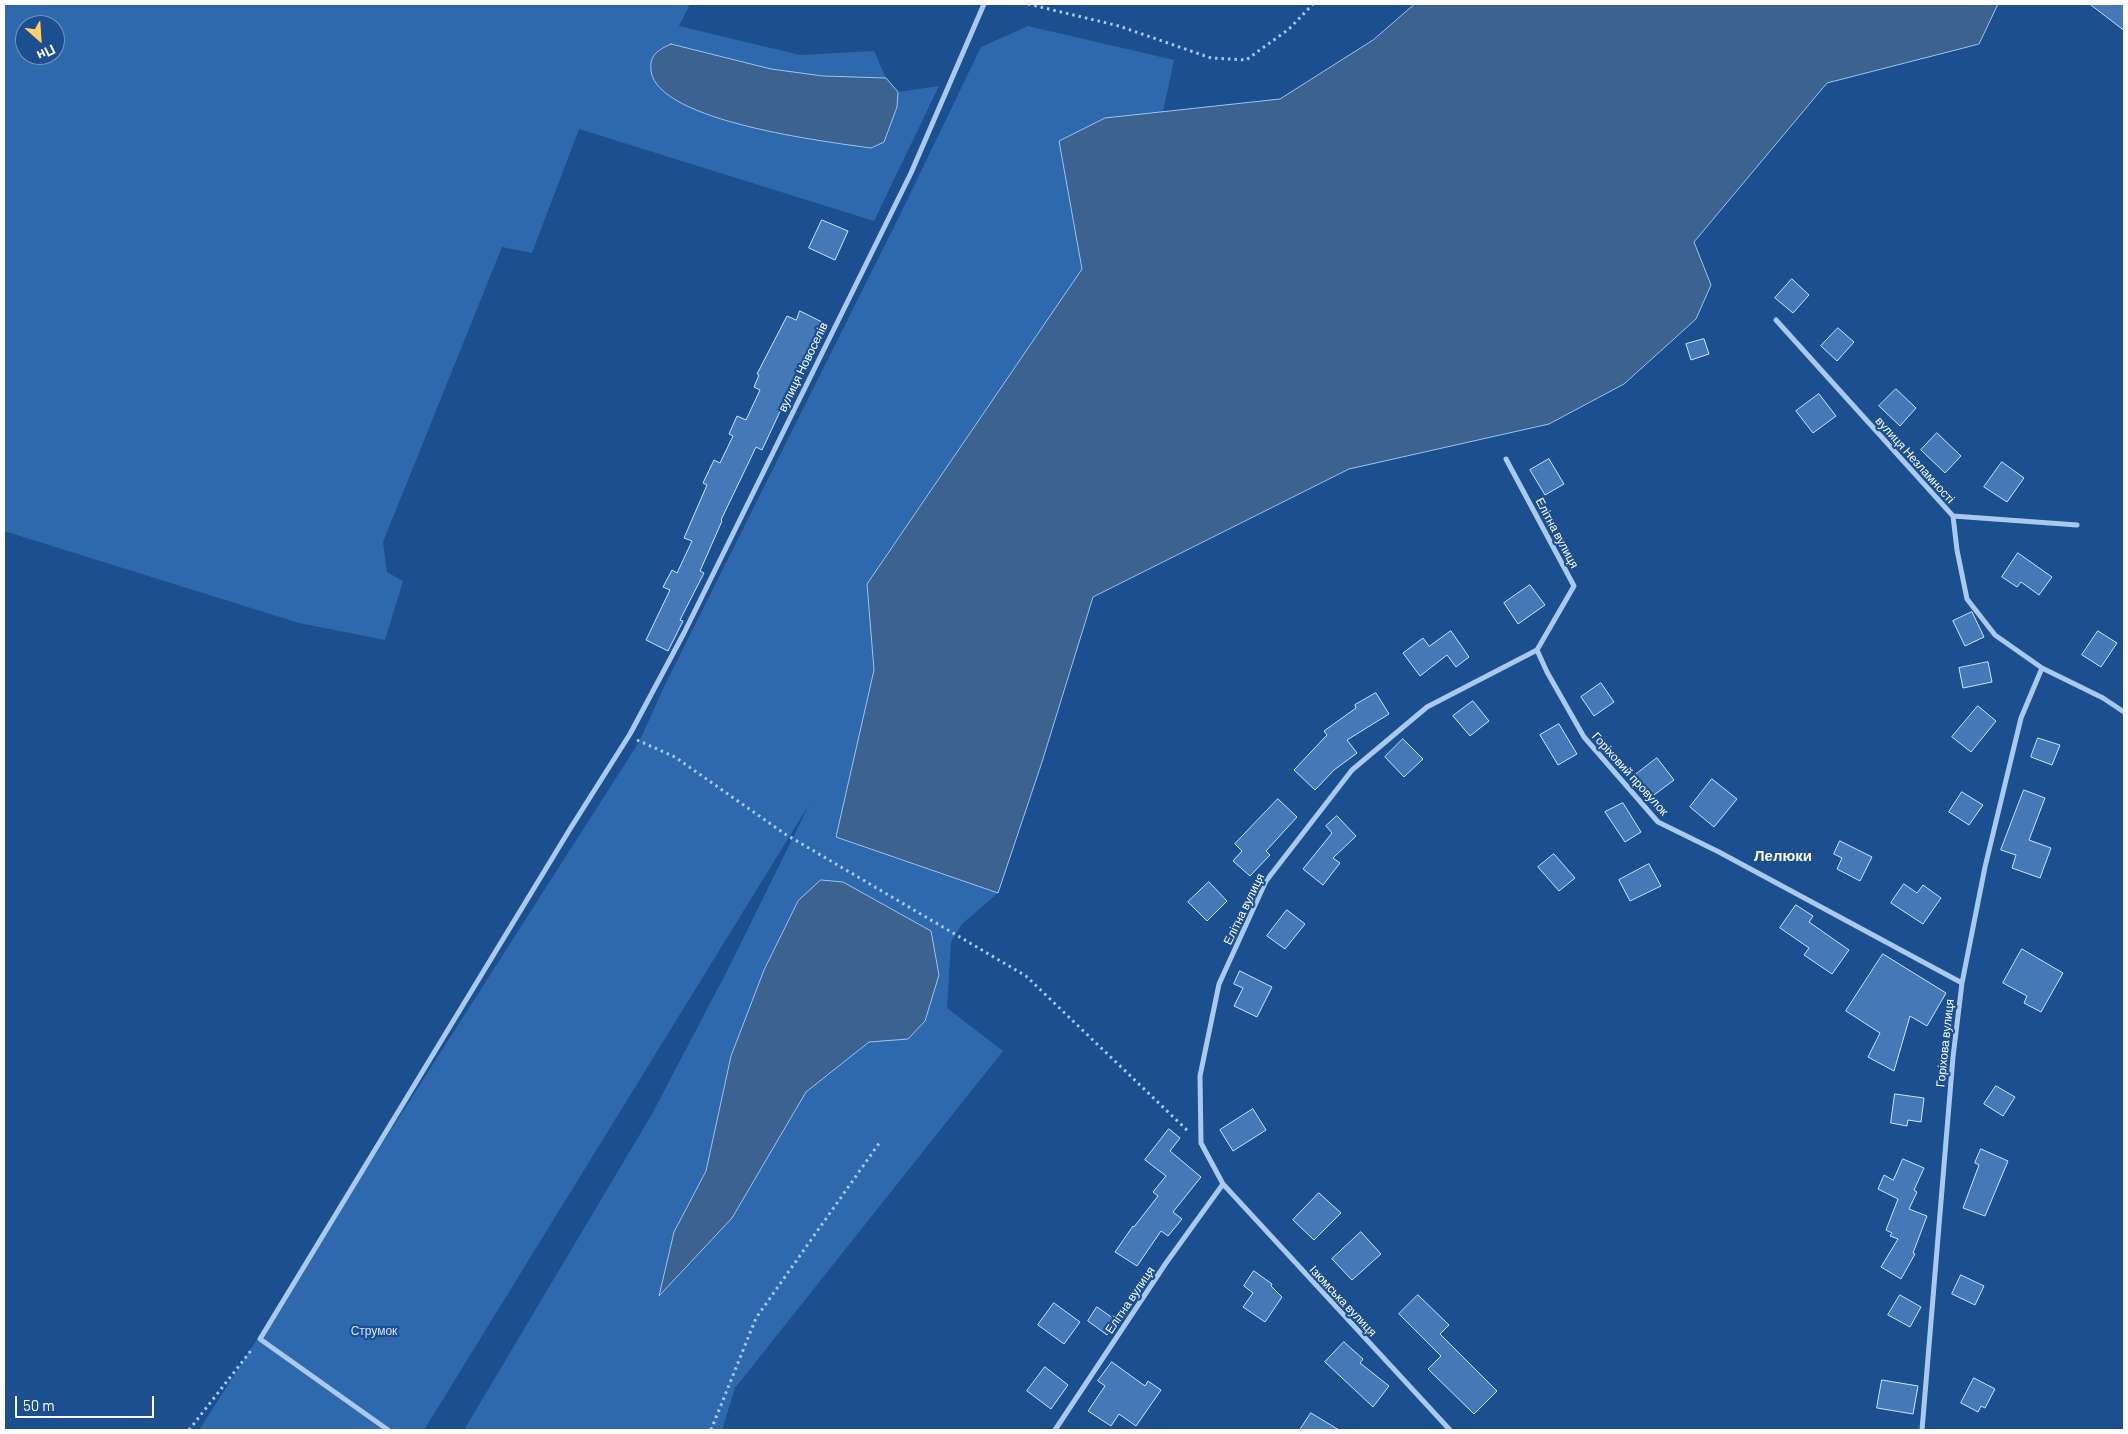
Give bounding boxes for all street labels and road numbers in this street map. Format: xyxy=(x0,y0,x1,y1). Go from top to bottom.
street label: вулиця Новоселів xyxy=(775,320,831,414)
street label: вулиця Незламності xyxy=(1872,414,1958,506)
street label: Елітна вулиця xyxy=(1532,495,1582,571)
street label: Горіховий провулок xyxy=(1589,729,1671,819)
street label: Елітна вулиця xyxy=(1220,871,1268,947)
street label: Горіхова вулиця xyxy=(1933,998,1957,1088)
street label: Ізюмська вулиця xyxy=(1306,1263,1380,1339)
street label: Елітна вулиця xyxy=(1102,1264,1158,1336)

